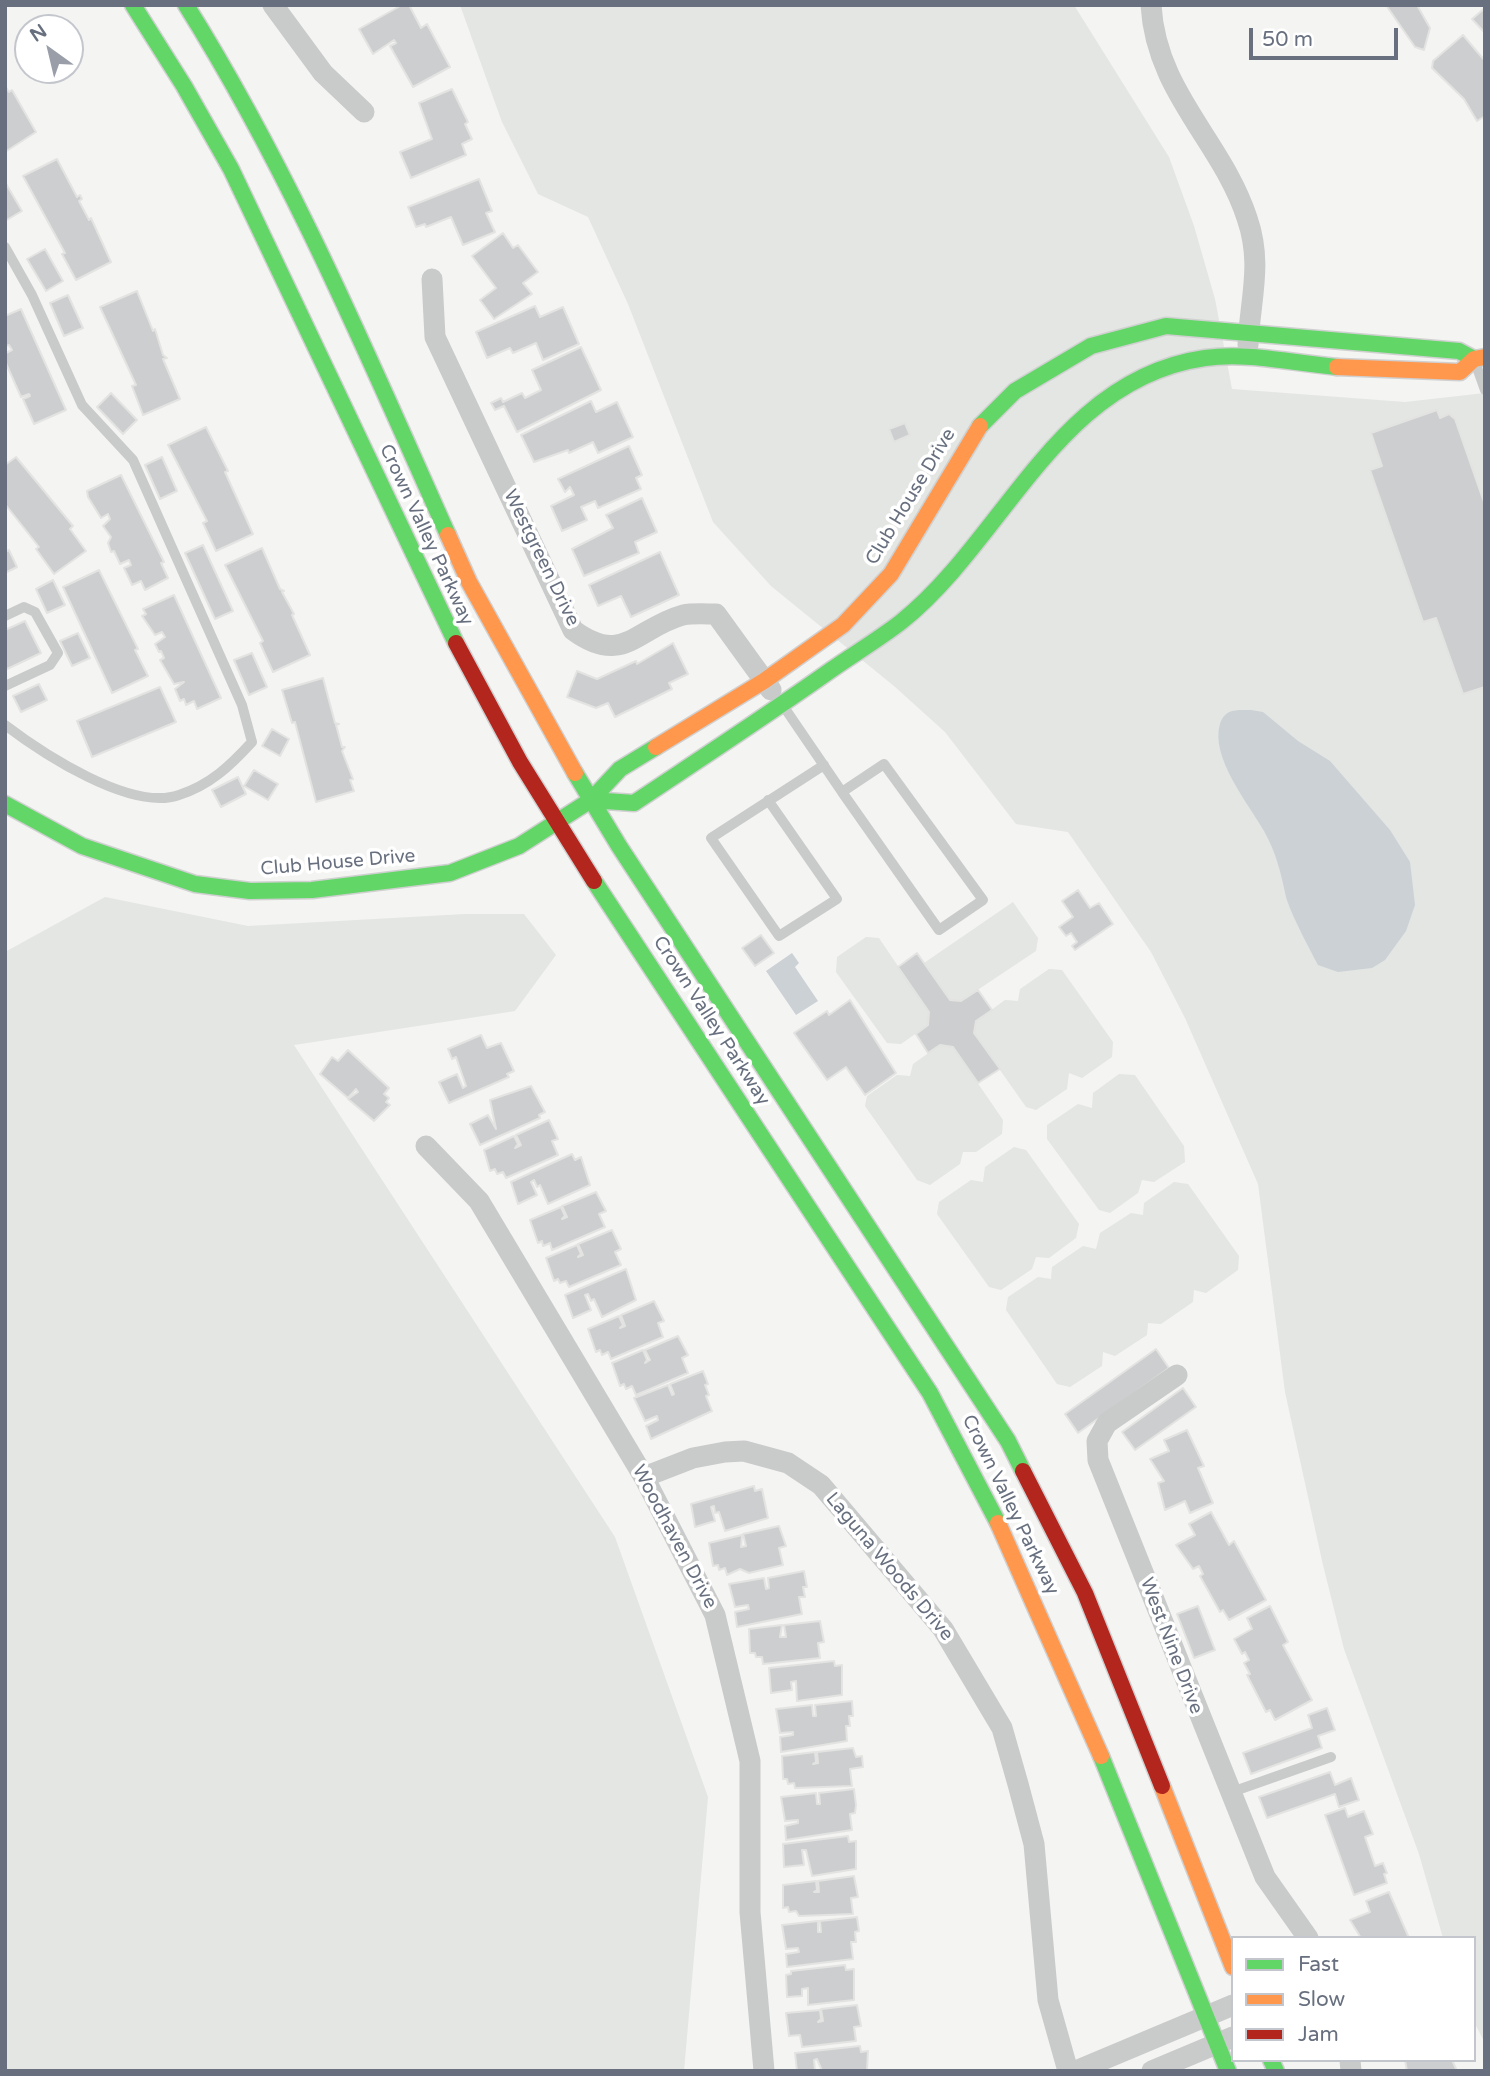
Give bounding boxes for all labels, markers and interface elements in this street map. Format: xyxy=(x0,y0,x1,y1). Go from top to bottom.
north arrow xyxy=(14,14,84,84)
scale bar xyxy=(1252,14,1401,58)
text: N xyxy=(26,20,51,47)
text: 50 m xyxy=(1262,27,1313,52)
street label: Club House Drive xyxy=(861,425,961,569)
street label: Crown Valley Parkway xyxy=(374,441,478,629)
street label: Westgreen Drive xyxy=(498,486,584,630)
street label: Club House Drive xyxy=(260,845,416,881)
street label: Crown Valley Parkway xyxy=(648,932,774,1110)
street label: Crown Valley Parkway xyxy=(956,1411,1064,1599)
street label: Woodhaven Drive xyxy=(626,1461,722,1613)
street label: Laguna Woods Drive xyxy=(820,1488,958,1646)
street label: West Nine Drive xyxy=(1135,1575,1207,1717)
legend xyxy=(1231,1936,1476,2062)
text: Fast xyxy=(1298,1952,1339,1977)
text: Slow xyxy=(1298,1987,1345,2012)
text: Jam xyxy=(1298,2022,1339,2047)

